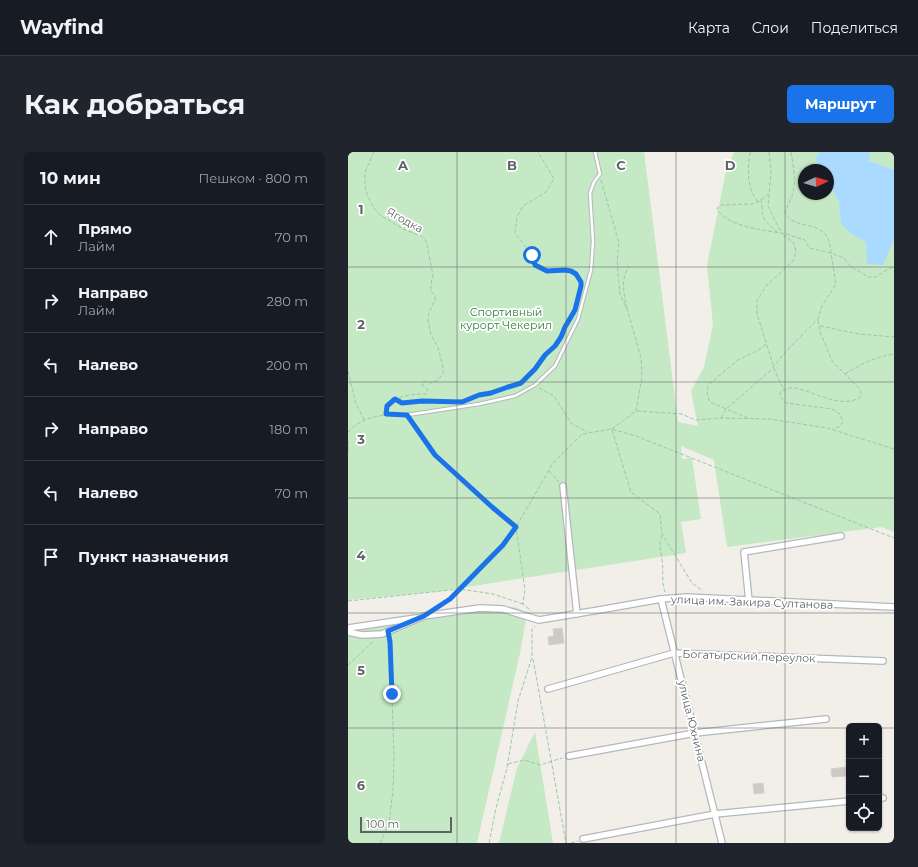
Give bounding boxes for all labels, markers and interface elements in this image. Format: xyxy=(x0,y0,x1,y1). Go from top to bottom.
text: Wayfind xyxy=(20,16,104,39)
text: Карта xyxy=(688,19,730,37)
text: Слои xyxy=(752,19,789,37)
text: Поделиться xyxy=(811,19,898,37)
button: Маршрут xyxy=(787,85,894,123)
text: Как добраться xyxy=(24,87,245,121)
text: A xyxy=(397,157,409,173)
text: B xyxy=(507,157,517,173)
text: C xyxy=(616,157,626,173)
text: D xyxy=(725,157,736,173)
north arrow xyxy=(798,164,834,200)
text: 10 мин xyxy=(40,168,101,188)
text: Пешком · 800 m xyxy=(199,170,308,186)
text: 1 xyxy=(358,201,364,217)
street label: Ягодка xyxy=(384,204,426,236)
text: Прямо xyxy=(78,219,132,238)
icon: ahead xyxy=(40,226,62,248)
text: 70 m xyxy=(275,229,308,245)
text: Лайм xyxy=(78,238,115,254)
route start xyxy=(523,246,541,264)
text: Направо xyxy=(78,283,148,302)
icon: right xyxy=(40,290,62,312)
text: 280 m xyxy=(267,293,308,309)
text: Лайм xyxy=(78,302,115,318)
park label: Спортивный курорт Чекерил xyxy=(460,305,552,332)
text: 2 xyxy=(357,316,365,332)
icon: left xyxy=(40,354,62,376)
text: Налево xyxy=(78,355,138,374)
text: 200 m xyxy=(266,357,308,373)
icon: right xyxy=(40,418,62,440)
text: Направо xyxy=(78,419,148,438)
text: 180 m xyxy=(269,421,308,437)
text: 3 xyxy=(356,431,365,447)
icon: left xyxy=(40,482,62,504)
text: Налево xyxy=(78,483,138,502)
text: 70 m xyxy=(275,485,308,501)
icon: arrive xyxy=(40,546,62,568)
text: Пункт назначения xyxy=(78,547,229,566)
text: 4 xyxy=(357,547,366,563)
street label: улица им. Закира Султанова xyxy=(670,592,833,612)
street label: Богатырский переулок xyxy=(682,647,816,665)
text: 5 xyxy=(357,662,365,678)
street label: улица Юхнина xyxy=(675,678,709,763)
route end xyxy=(383,685,401,703)
map controls xyxy=(846,723,882,831)
button: + xyxy=(846,723,882,759)
button: − xyxy=(846,759,882,795)
text: 6 xyxy=(357,777,366,793)
button: locate xyxy=(846,795,882,831)
scale bar xyxy=(360,815,452,834)
text: 100 m xyxy=(366,817,399,831)

